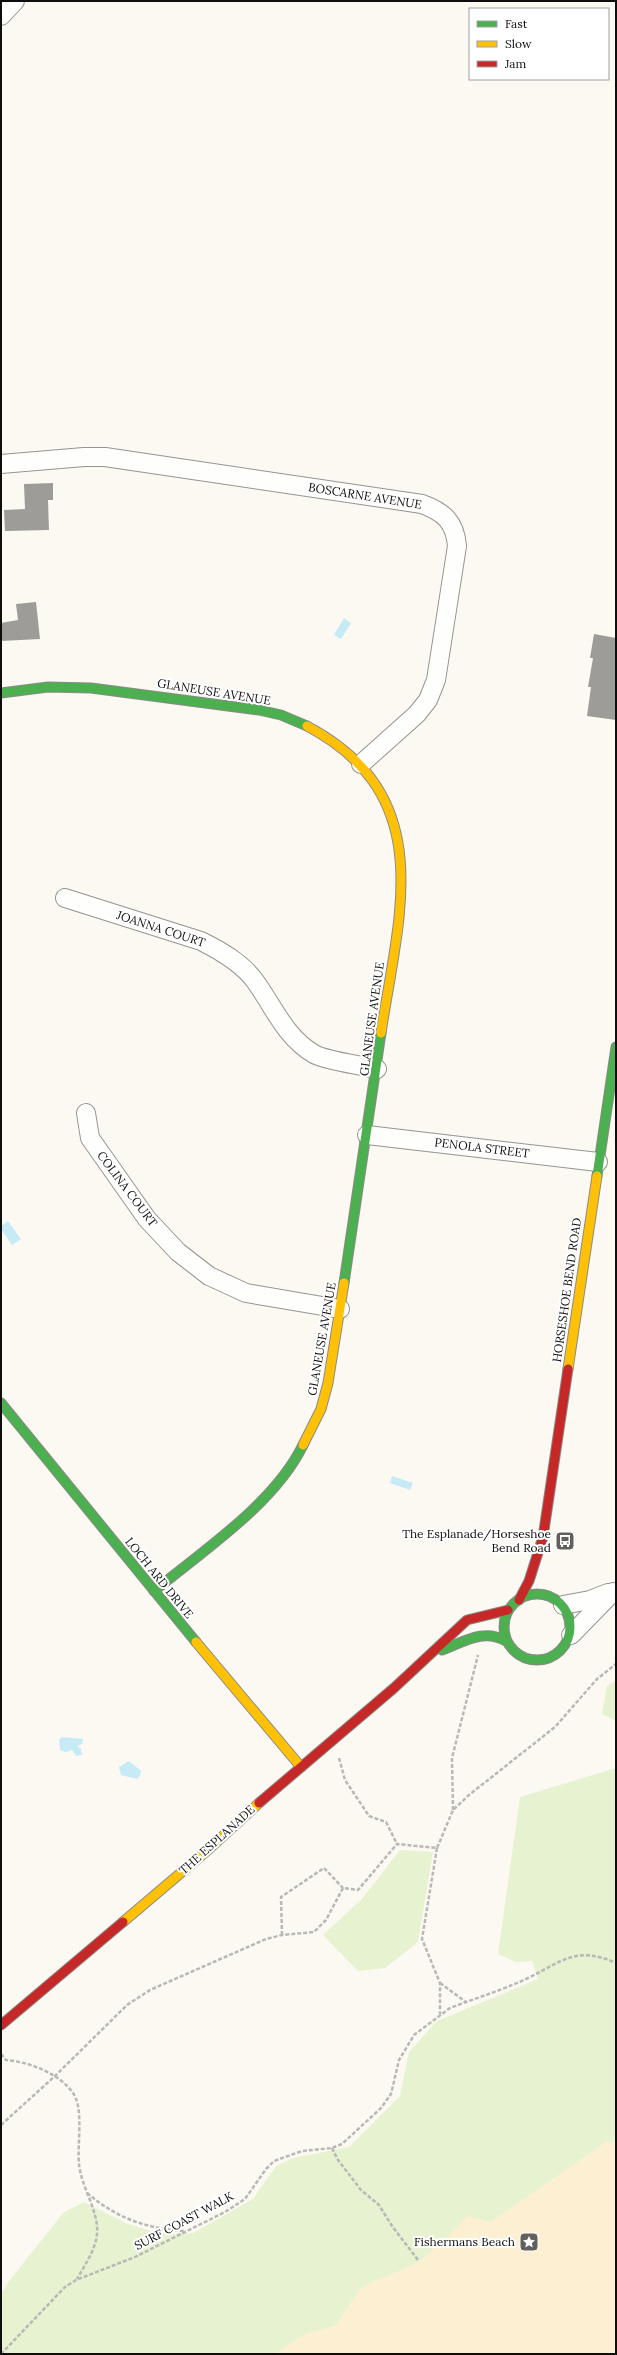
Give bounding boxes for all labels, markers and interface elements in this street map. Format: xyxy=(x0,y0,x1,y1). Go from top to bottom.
legend xyxy=(469,8,609,80)
text: Fast xyxy=(505,16,528,31)
text: Slow xyxy=(505,36,532,51)
text: Jam xyxy=(504,56,526,71)
street label: BOSCARNE AVENUE xyxy=(307,479,423,512)
street label: GLANEUSE AVENUE xyxy=(156,675,272,708)
street label: JOANNA COURT xyxy=(114,907,208,950)
street label: GLANEUSE AVENUE xyxy=(356,961,387,1077)
street label: PENOLA STREET xyxy=(434,1134,531,1161)
street label: COLINA COURT xyxy=(94,1148,161,1230)
street label: HORSESHOE BEND ROAD xyxy=(549,1217,584,1363)
street label: GLANEUSE AVENUE xyxy=(304,1281,339,1397)
place label: The Esplanade/Horseshoe Bend Road xyxy=(402,1526,551,1555)
bus stop icon: The Esplanade/Horseshoe Bend Road xyxy=(554,1530,576,1552)
street label: LOCH ARD DRIVE xyxy=(122,1534,197,1621)
street label: THE ESPLANADE xyxy=(176,1802,258,1878)
street label: SURF COAST WALK xyxy=(132,2188,237,2253)
place icon: Fishermans Beach xyxy=(518,2231,540,2253)
place label: Fishermans Beach xyxy=(414,2234,515,2249)

